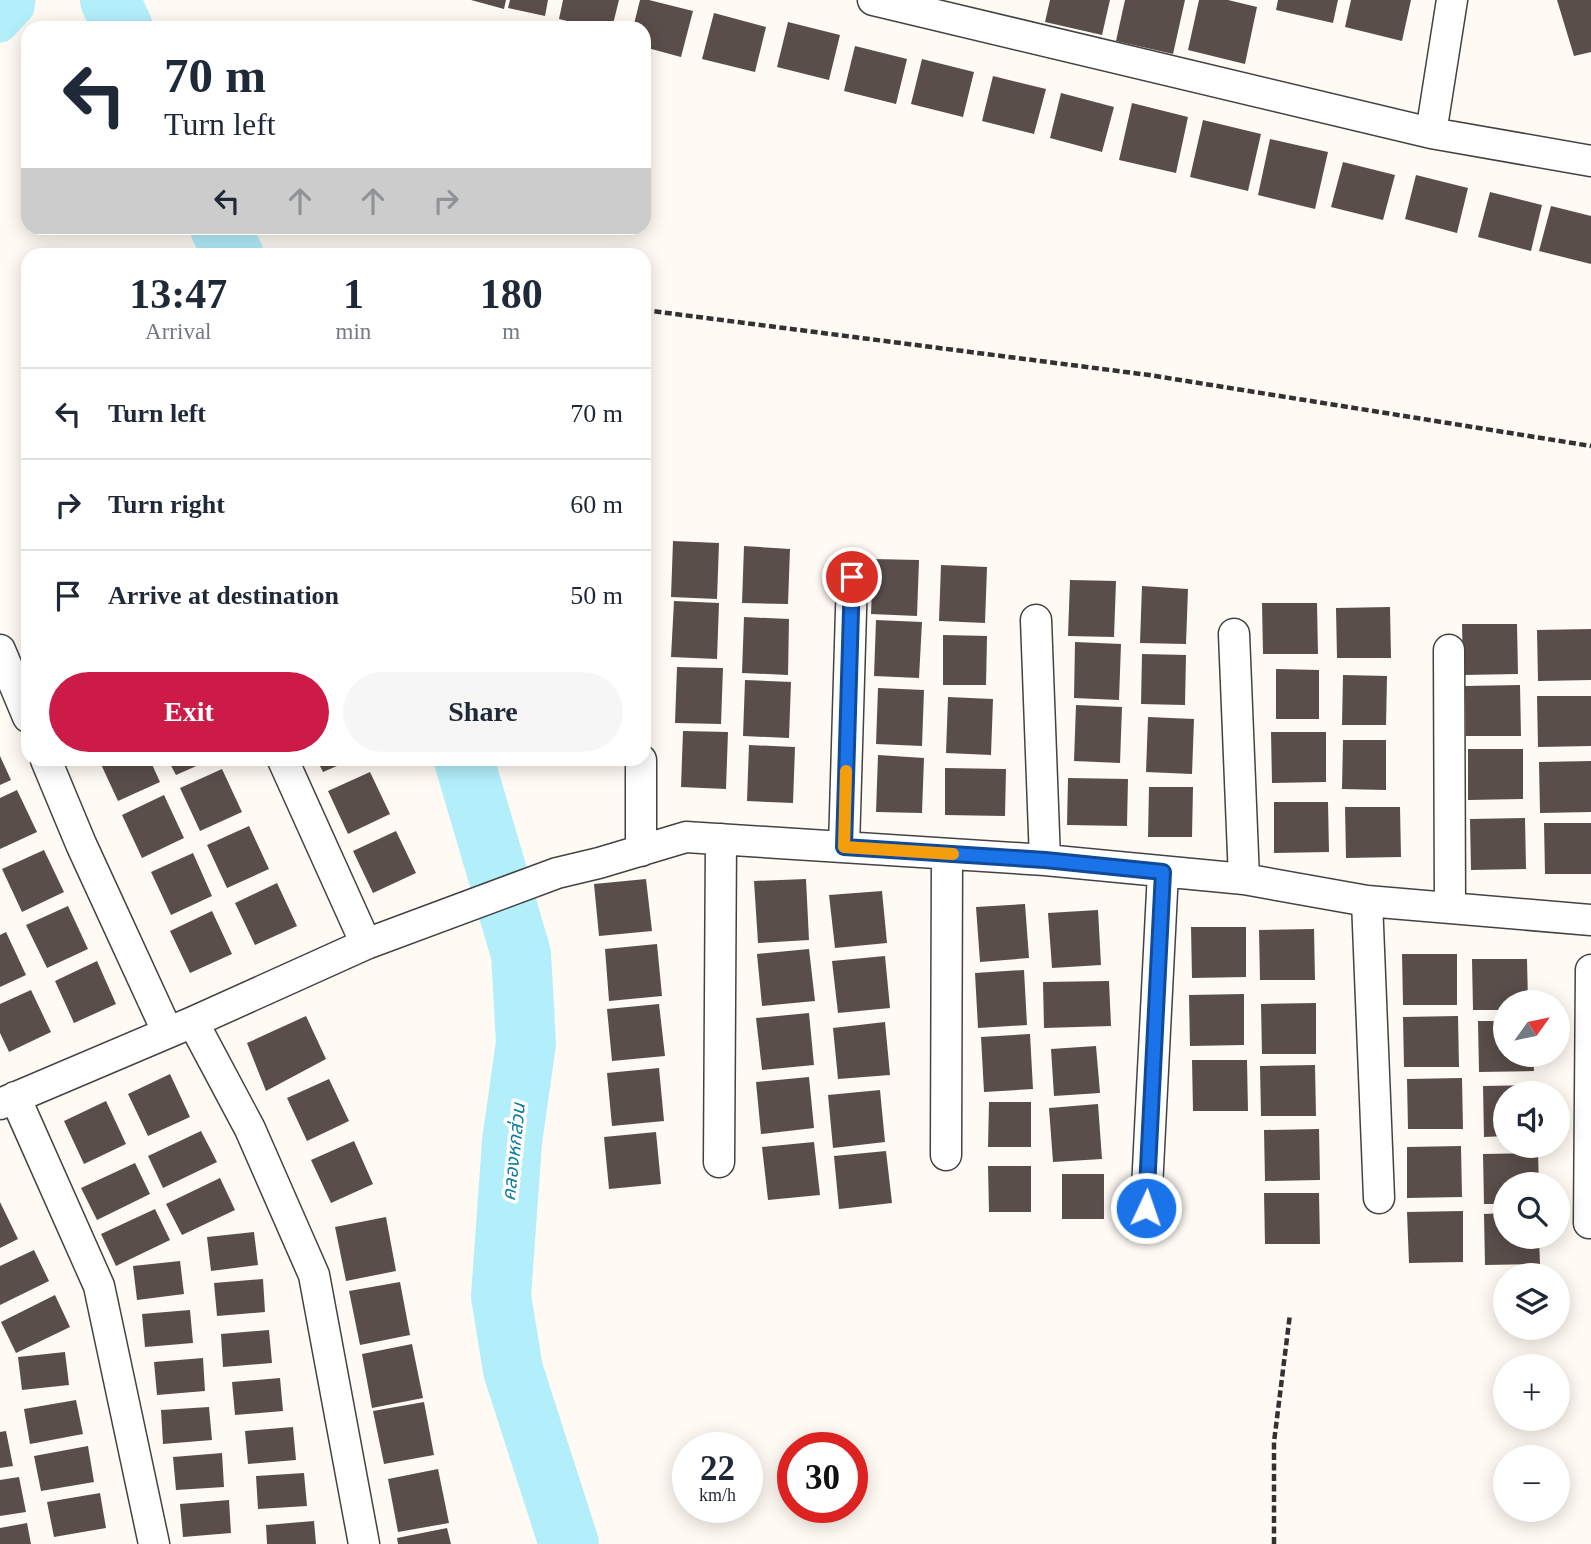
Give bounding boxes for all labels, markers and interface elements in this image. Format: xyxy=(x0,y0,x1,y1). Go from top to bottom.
text: 70 m xyxy=(164,48,266,103)
icon: left xyxy=(49,49,140,140)
text: Turn left xyxy=(164,106,276,142)
icon: left xyxy=(208,182,246,220)
icon: ahead xyxy=(281,182,319,220)
icon: ahead xyxy=(354,182,392,220)
icon: right xyxy=(427,182,465,220)
text: 13:47 xyxy=(129,271,227,317)
text: 1 xyxy=(343,271,364,317)
text: 180 xyxy=(480,271,543,317)
text: Arrival xyxy=(145,319,212,344)
text: min xyxy=(336,319,371,344)
text: m xyxy=(502,319,520,344)
icon: left xyxy=(49,395,87,433)
text: Turn left xyxy=(108,399,206,428)
text: 70 m xyxy=(570,399,623,428)
icon: right xyxy=(49,486,87,524)
text: Turn right xyxy=(108,490,225,519)
text: 60 m xyxy=(570,490,623,519)
pin xyxy=(822,547,882,607)
icon: arrive xyxy=(833,558,871,596)
icon: arrive xyxy=(49,577,87,615)
text: Arrive at destination xyxy=(108,581,339,610)
text: 50 m xyxy=(570,581,623,610)
button: Exit xyxy=(49,672,329,752)
button: Share xyxy=(343,672,623,752)
north arrow xyxy=(1493,990,1570,1068)
map controls xyxy=(1493,990,1570,1522)
button: sound xyxy=(1493,1081,1570,1158)
water label: คลองหกส่วน xyxy=(498,1101,529,1202)
position arrow xyxy=(1109,1171,1183,1245)
button: search xyxy=(1493,1172,1570,1249)
button: layers xyxy=(1493,1263,1570,1340)
button: + xyxy=(1493,1354,1570,1431)
speed limit sign: 30 xyxy=(777,1432,868,1523)
button: − xyxy=(1493,1445,1570,1522)
text: 22 xyxy=(700,1449,735,1488)
text: km/h xyxy=(699,1485,736,1505)

